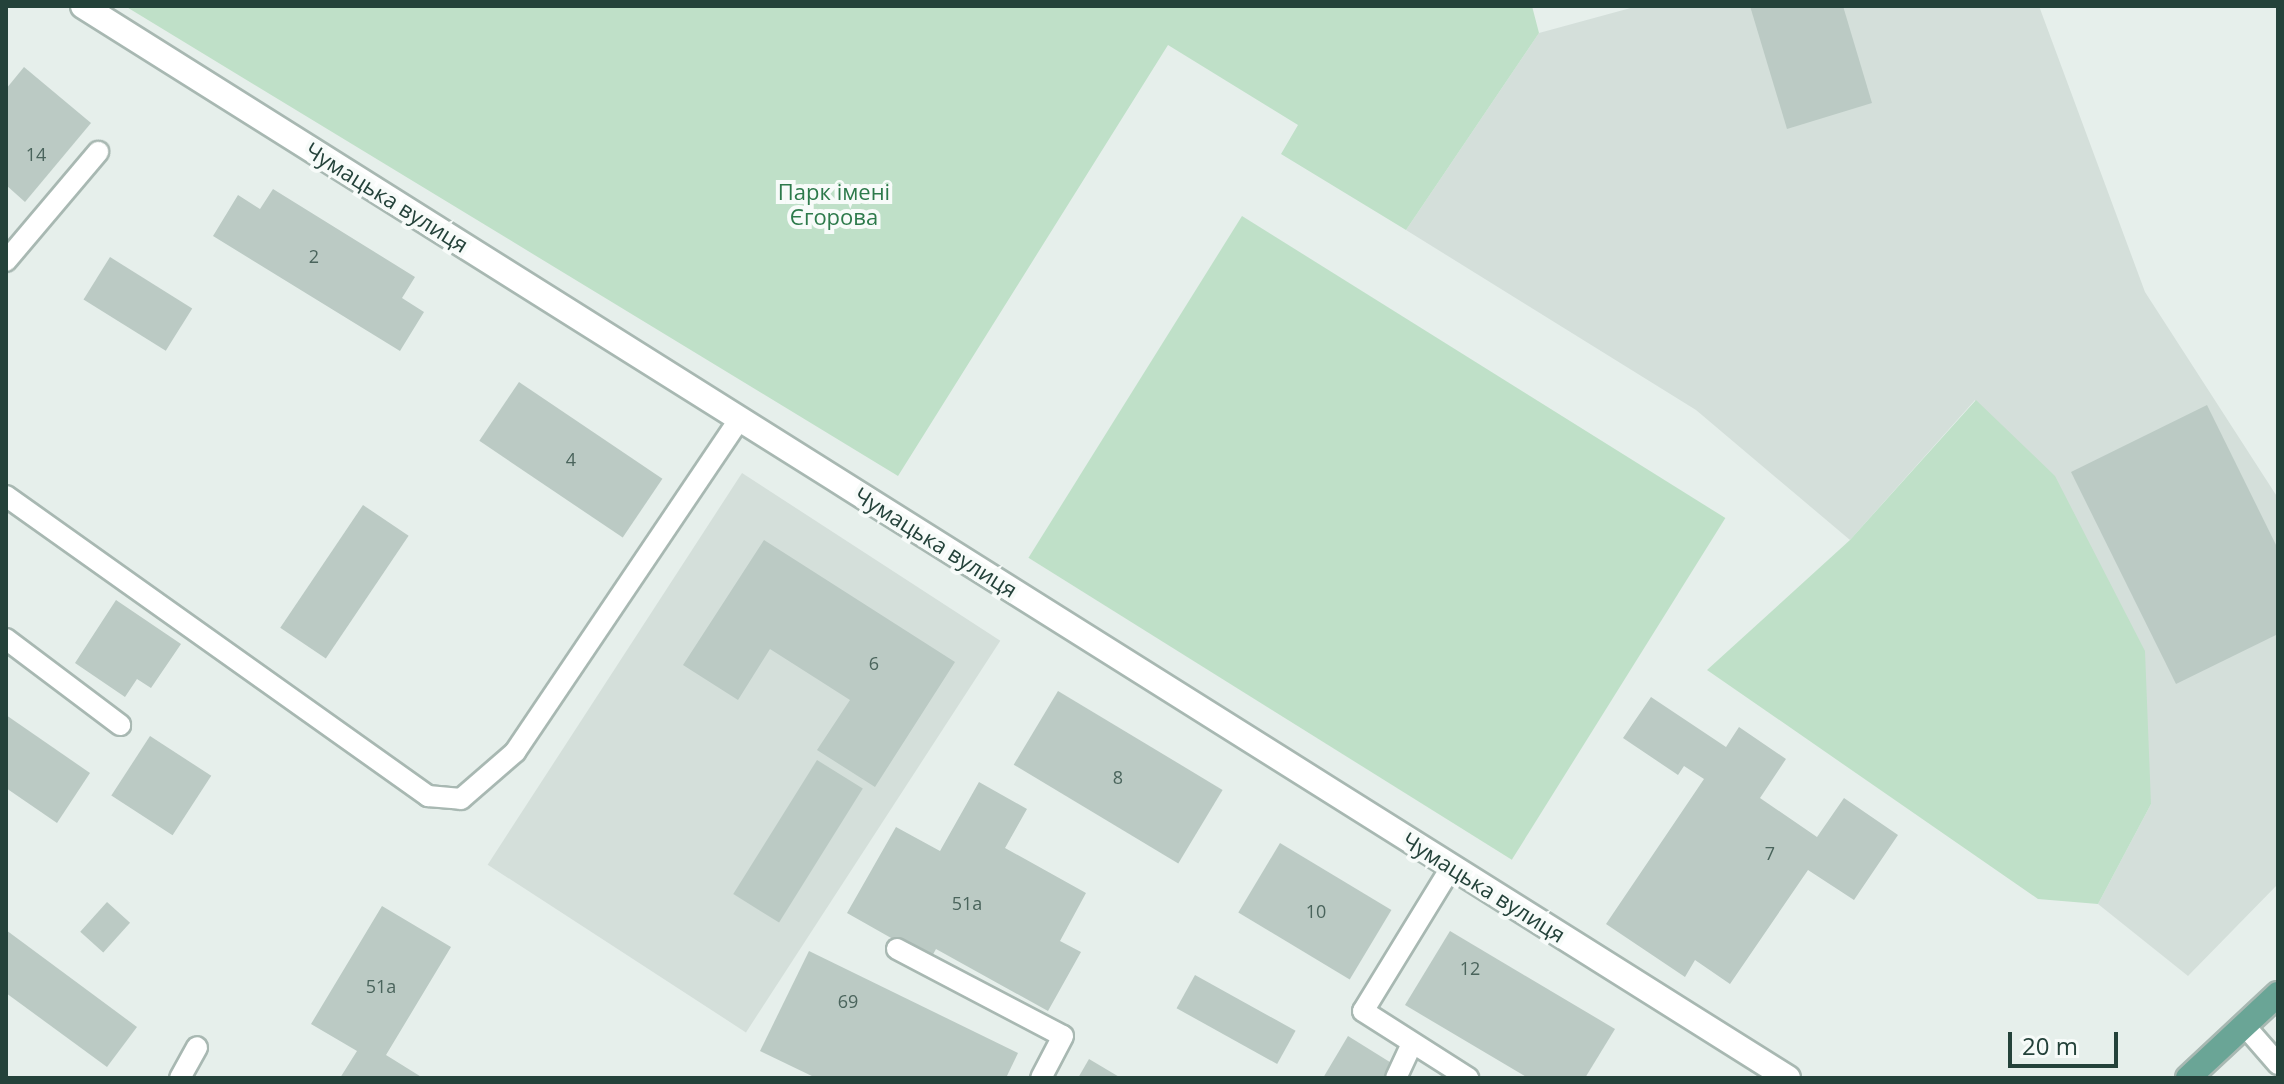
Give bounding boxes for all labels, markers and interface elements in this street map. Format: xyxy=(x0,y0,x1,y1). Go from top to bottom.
street label: Чумацька вулиця xyxy=(301,136,473,258)
house number: 14 xyxy=(26,143,46,165)
park label: Парк імені Єгорова xyxy=(778,178,890,230)
house number: 2 xyxy=(309,245,319,267)
house number: 4 xyxy=(566,448,576,470)
street label: Чумацька вулиця xyxy=(850,481,1022,603)
house number: 6 xyxy=(869,652,879,674)
house number: 8 xyxy=(1113,766,1123,788)
street label: Чумацька вулиця xyxy=(1398,826,1570,948)
house number: 7 xyxy=(1765,842,1775,864)
house number: 51а xyxy=(952,892,982,914)
house number: 10 xyxy=(1306,900,1326,922)
house number: 12 xyxy=(1460,957,1480,979)
house number: 51а xyxy=(366,975,396,997)
house number: 69 xyxy=(838,990,858,1012)
scale bar xyxy=(2012,1016,2122,1066)
text: 20 m xyxy=(2022,1029,2078,1062)

